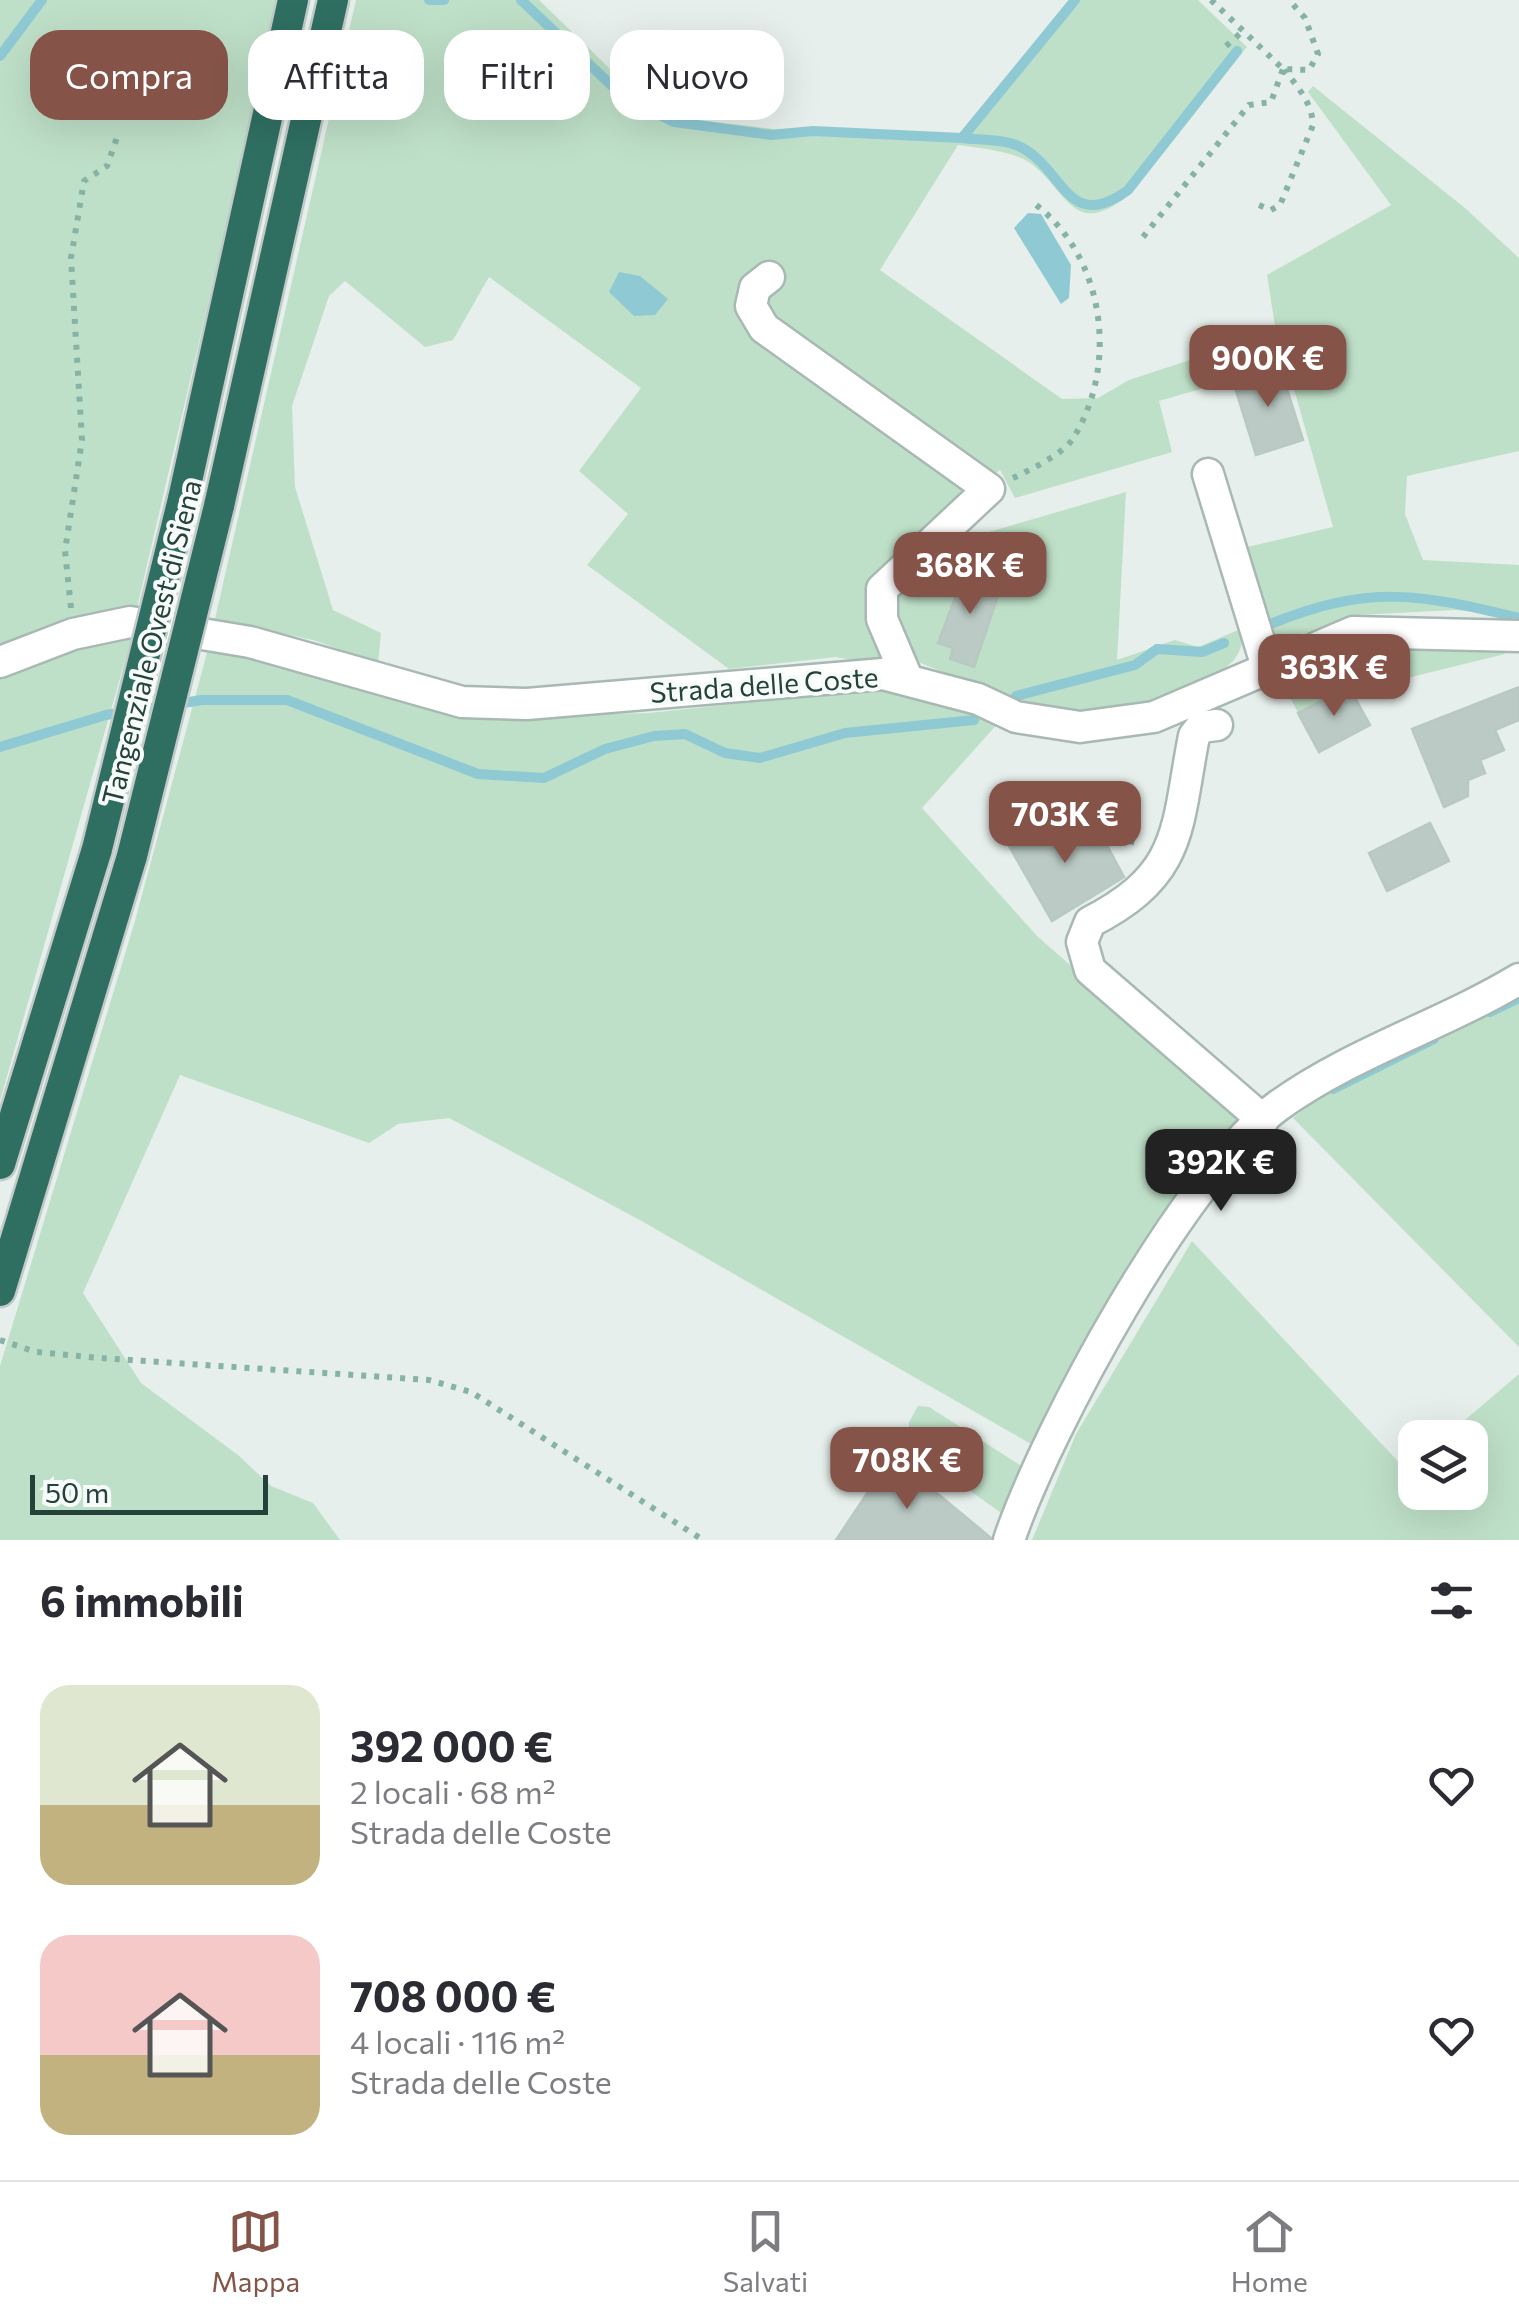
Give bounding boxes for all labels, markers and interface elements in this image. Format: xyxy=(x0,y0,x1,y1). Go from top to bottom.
chip: Compra xyxy=(30,30,228,120)
chip: Affitta xyxy=(248,30,424,120)
chip: Filtri xyxy=(444,30,590,120)
chip: Nuovo xyxy=(610,30,784,120)
pin: 900K € xyxy=(1187,325,1349,410)
text: 900K € xyxy=(1211,337,1325,377)
street label: Tangenziale Ovest di Siena xyxy=(94,476,208,808)
pin: 368K € xyxy=(889,532,1051,617)
text: 368K € xyxy=(915,544,1025,584)
pin: 363K € xyxy=(1253,634,1415,719)
text: 363K € xyxy=(1280,646,1388,686)
street label: Strada delle Coste xyxy=(649,659,879,709)
pin: 703K € xyxy=(984,781,1146,866)
text: 703K € xyxy=(1011,793,1119,833)
pin: 392K € xyxy=(1140,1129,1302,1214)
text: 392K € xyxy=(1167,1141,1275,1181)
map controls xyxy=(1398,1420,1488,1510)
button: layers xyxy=(1398,1420,1488,1510)
pin: 708K € xyxy=(826,1427,988,1512)
text: 708K € xyxy=(852,1439,962,1479)
scale bar xyxy=(30,1470,268,1514)
text: 50 m xyxy=(45,1475,109,1509)
icon: filters xyxy=(1424,1573,1479,1628)
text: 6 immobili xyxy=(40,1574,244,1626)
text: 392 000 € xyxy=(350,1719,553,1771)
icon: home xyxy=(120,1725,240,1845)
icon: heart xyxy=(1424,1758,1479,1813)
text: 2 locali · 68 m² xyxy=(350,1771,556,1811)
text: Strada delle Coste xyxy=(350,1811,612,1851)
text: 708 000 € xyxy=(350,1969,556,2021)
icon: home xyxy=(120,1975,240,2095)
icon: heart xyxy=(1424,2008,1479,2063)
text: 4 locali · 116 m² xyxy=(350,2021,565,2061)
text: Strada delle Coste xyxy=(350,2061,612,2101)
tab: Mappa xyxy=(211,2204,300,2298)
tab: Salvati xyxy=(723,2204,808,2298)
tab: Home xyxy=(1231,2204,1308,2298)

